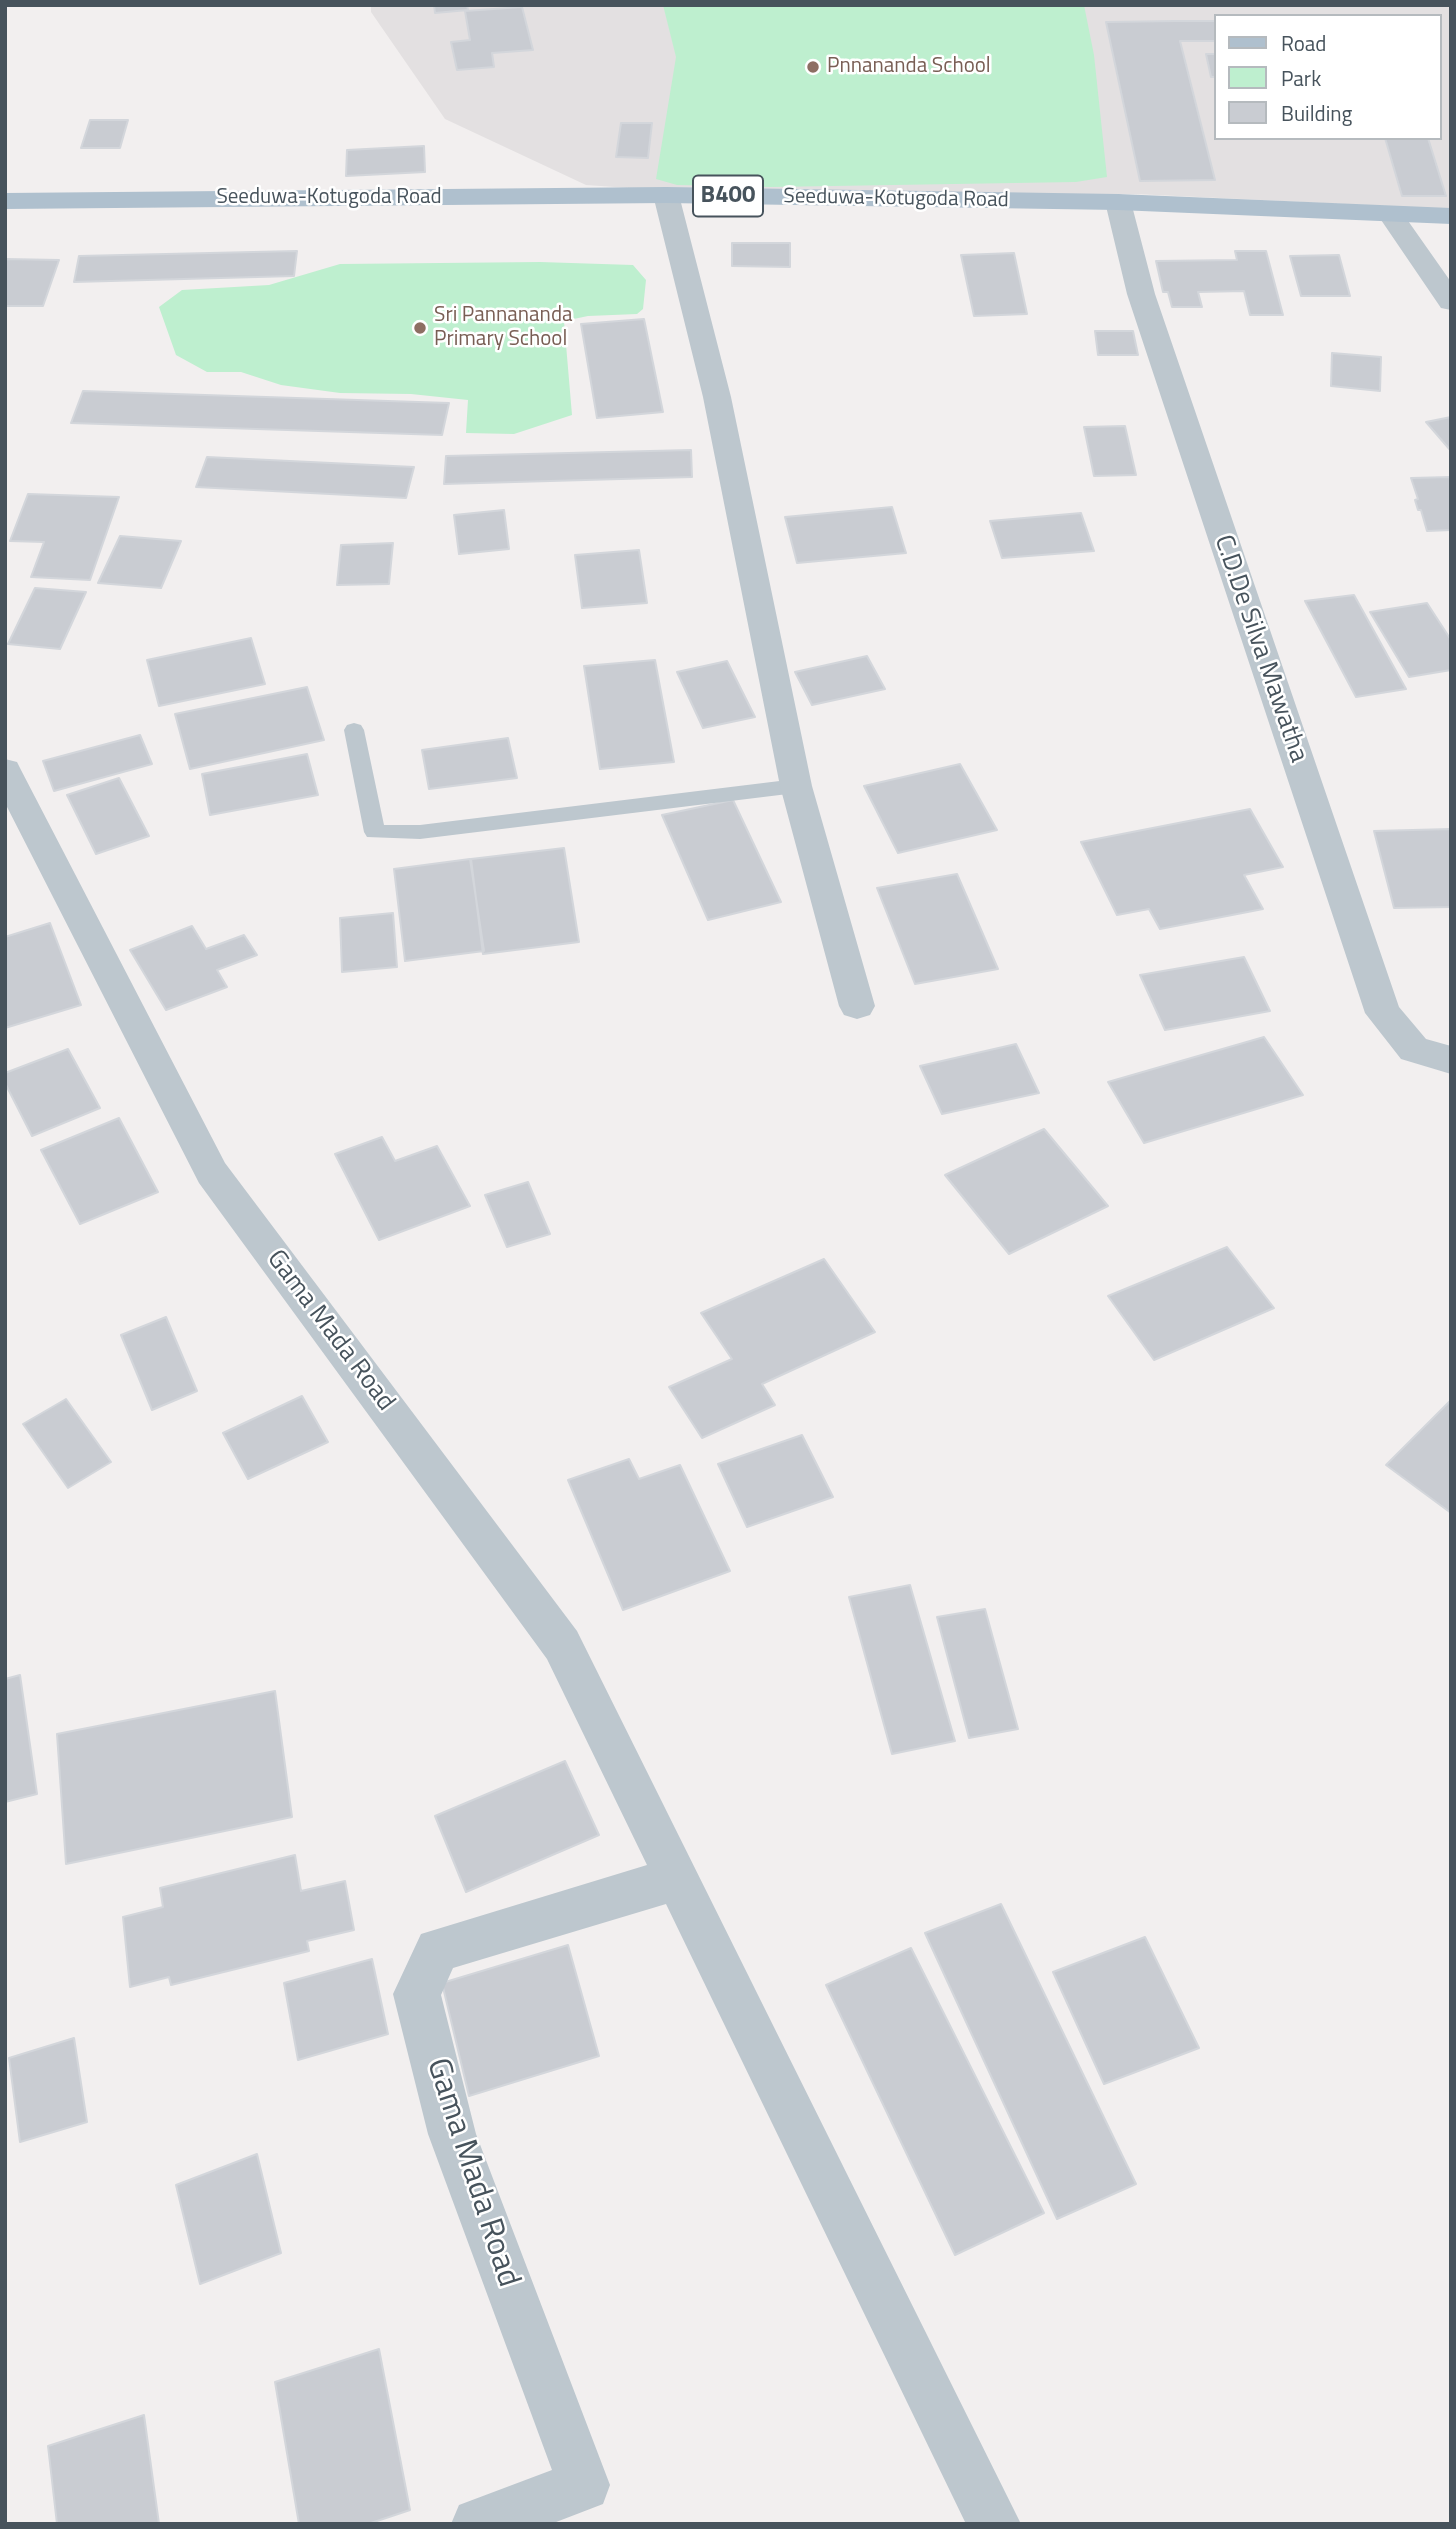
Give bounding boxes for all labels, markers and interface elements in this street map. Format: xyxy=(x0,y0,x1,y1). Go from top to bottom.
legend xyxy=(1214,14,1442,140)
text: Road xyxy=(1281,27,1326,59)
place label: Pnnananda School xyxy=(827,54,991,80)
marker: Pnnananda School xyxy=(805,59,821,75)
text: Park xyxy=(1281,62,1321,94)
text: Building xyxy=(1281,97,1352,129)
road number: B400 xyxy=(693,176,763,216)
street label: Seeduwa-Kotugoda Road xyxy=(783,184,1009,214)
street label: Seeduwa-Kotugoda Road xyxy=(216,185,442,211)
place label: Sri Pannananda Primary School xyxy=(434,303,573,353)
marker: Sri Pannananda Primary School xyxy=(412,320,428,336)
street label: C.D.De Silva Mawatha xyxy=(1207,531,1313,767)
street label: Gama Mada Road xyxy=(259,1244,401,1418)
street label: Gama Mada Road xyxy=(417,2054,527,2292)

